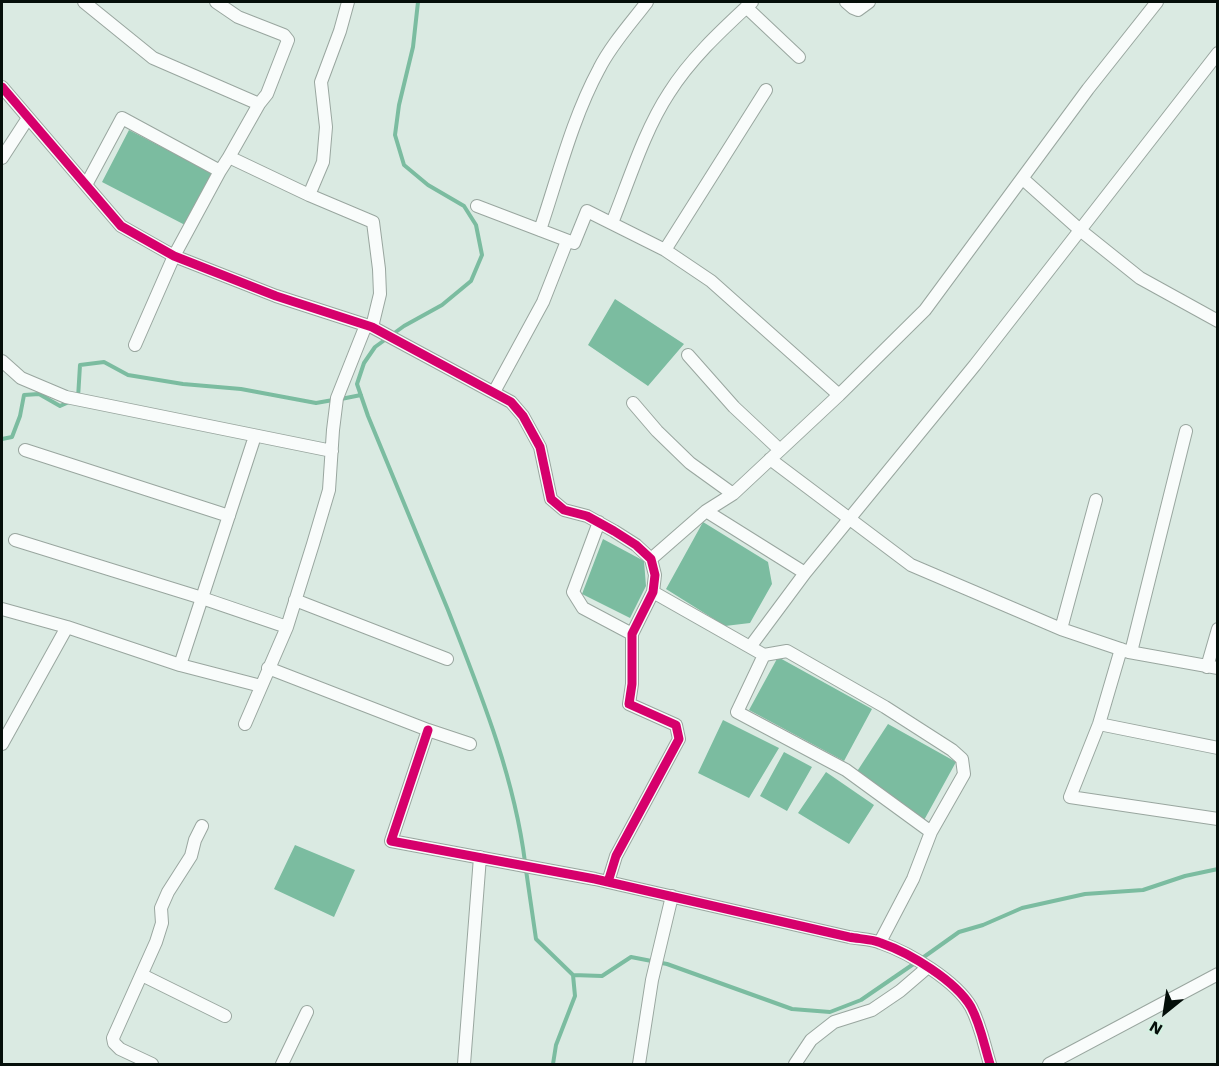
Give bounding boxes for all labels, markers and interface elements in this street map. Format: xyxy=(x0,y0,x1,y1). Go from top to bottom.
north arrow xyxy=(1135,982,1195,1042)
text: N xyxy=(1146,1017,1166,1039)

